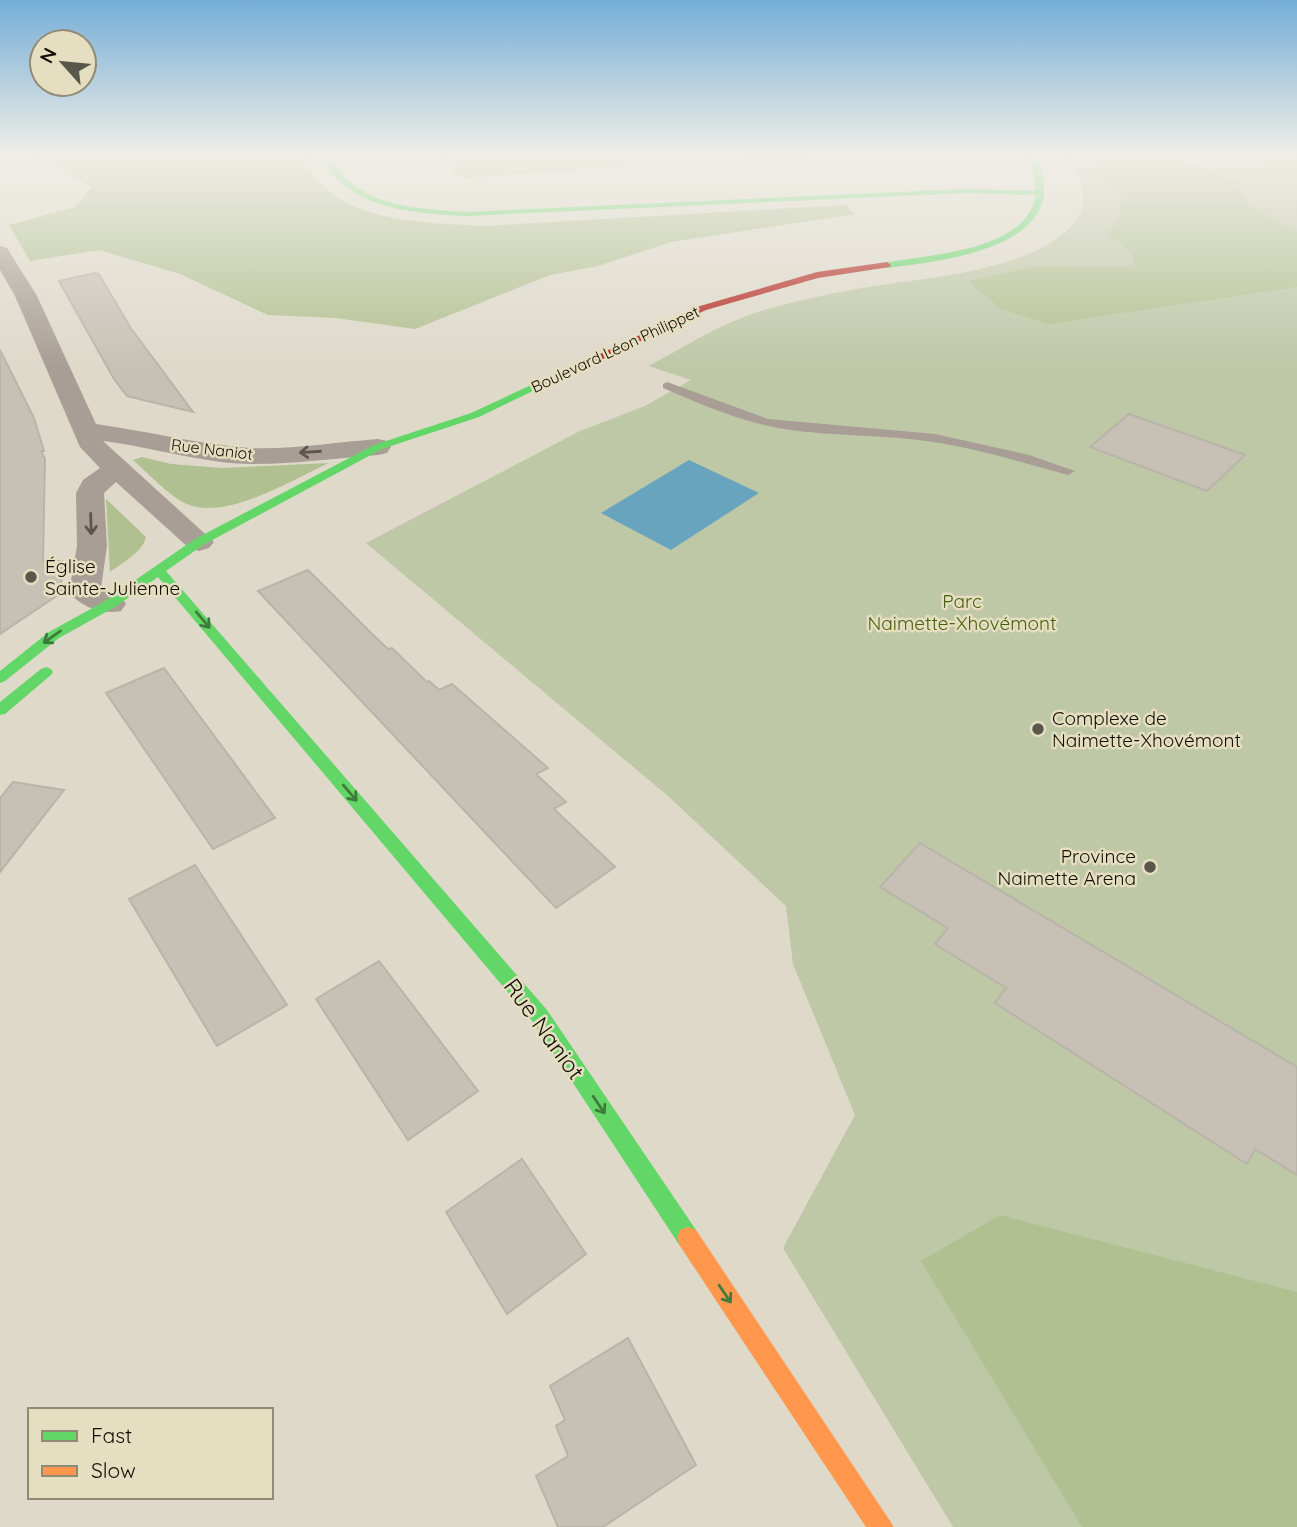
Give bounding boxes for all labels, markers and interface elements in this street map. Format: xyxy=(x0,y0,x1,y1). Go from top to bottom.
north arrow xyxy=(28,28,98,98)
text: N xyxy=(34,44,62,67)
street label: Boulevard Léon Philippet xyxy=(528,301,702,397)
street label: Rue Naniot xyxy=(170,434,254,464)
one-way arrow xyxy=(299,445,322,458)
one-way arrow xyxy=(84,512,98,535)
place label: Église Sainte-Julienne xyxy=(45,554,180,600)
marker: Église Sainte-Julienne xyxy=(23,569,39,585)
park label: Parc Naimette-Xhovémont xyxy=(867,589,1057,635)
one-way arrow xyxy=(195,611,211,629)
one-way arrow xyxy=(43,630,62,644)
place label: Complexe de Naimette-Xhovémont xyxy=(1052,706,1241,752)
marker: Complexe de Naimette-Xhovémont xyxy=(1030,721,1046,737)
one-way arrow xyxy=(342,784,358,802)
place label: Province Naimette Arena xyxy=(997,844,1136,890)
marker: Province Naimette Arena xyxy=(1142,859,1158,875)
street label: Rue Naniot xyxy=(498,972,591,1085)
one-way arrow xyxy=(592,1095,606,1114)
one-way arrow xyxy=(718,1284,732,1303)
legend xyxy=(28,1408,273,1499)
text: Fast xyxy=(91,1422,132,1448)
text: Slow xyxy=(91,1457,136,1483)

